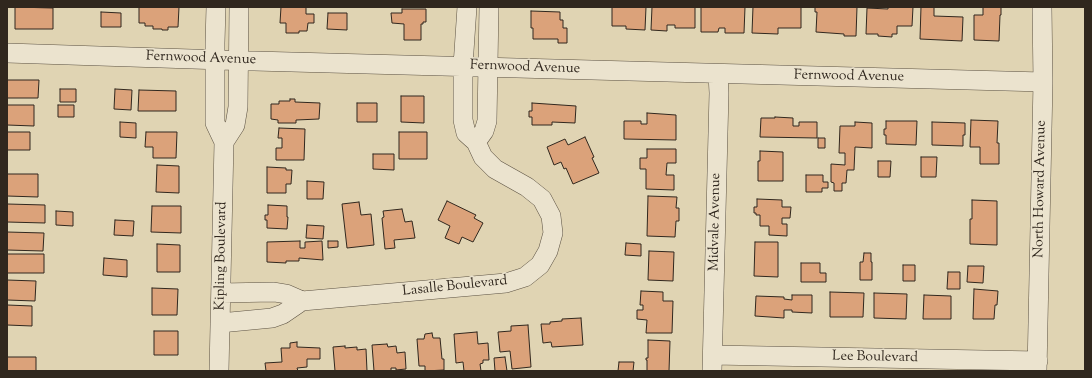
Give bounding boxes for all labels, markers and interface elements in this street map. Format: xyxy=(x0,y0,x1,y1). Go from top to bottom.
street label: Fernwood Avenue xyxy=(146,49,256,69)
street label: Fernwood Avenue xyxy=(470,58,580,78)
street label: Fernwood Avenue xyxy=(794,68,904,86)
street label: North Howard Avenue xyxy=(1031,120,1051,258)
street label: Midvale Avenue xyxy=(707,173,725,271)
street label: Kipling Boulevard xyxy=(213,201,231,311)
street label: Lasalle Boulevard xyxy=(402,273,508,301)
street label: Lee Boulevard xyxy=(832,349,918,367)

